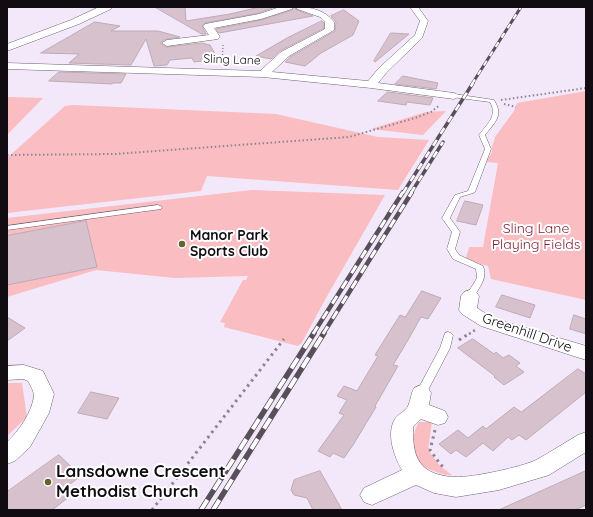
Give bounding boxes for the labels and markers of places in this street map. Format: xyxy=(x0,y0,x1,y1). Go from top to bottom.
place label: Manor Park Sports Club xyxy=(190,228,269,260)
marker: Manor Park Sports Club xyxy=(177,239,187,249)
place label: Lansdowne Crescent Methodist Church xyxy=(56,462,226,502)
marker: Lansdowne Crescent Methodist Church xyxy=(43,477,53,487)

